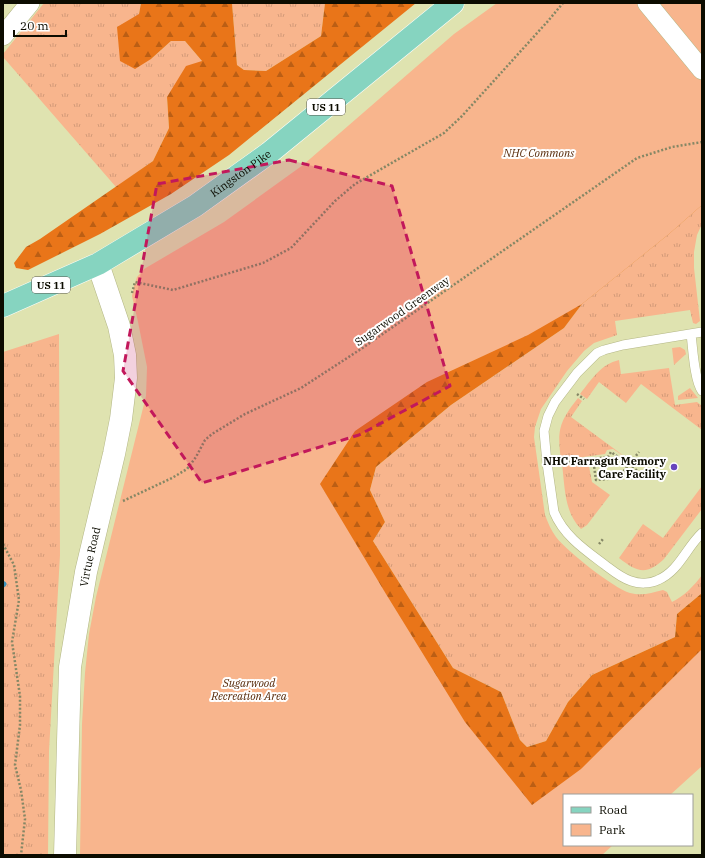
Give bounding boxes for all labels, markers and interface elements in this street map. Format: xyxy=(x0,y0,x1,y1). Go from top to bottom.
scale bar xyxy=(14,12,66,38)
text: 20 m xyxy=(20,18,49,33)
road number: US 11 xyxy=(307,99,345,115)
park label: NHC Commons xyxy=(503,146,575,160)
street label: Kingston Pike xyxy=(207,147,274,200)
street label: Sugarwood Greenway xyxy=(352,273,452,349)
road number: US 11 xyxy=(32,277,70,293)
place label: NHC Farragut Memory Care Facility xyxy=(543,454,667,481)
marker: NHC Farragut Memory Care Facility xyxy=(669,462,679,472)
street label: Virtue Road xyxy=(77,525,104,588)
park label: Sugarwood Recreation Area xyxy=(210,676,287,703)
legend xyxy=(563,794,693,846)
text: Road xyxy=(599,802,628,817)
text: Park xyxy=(599,822,625,837)

